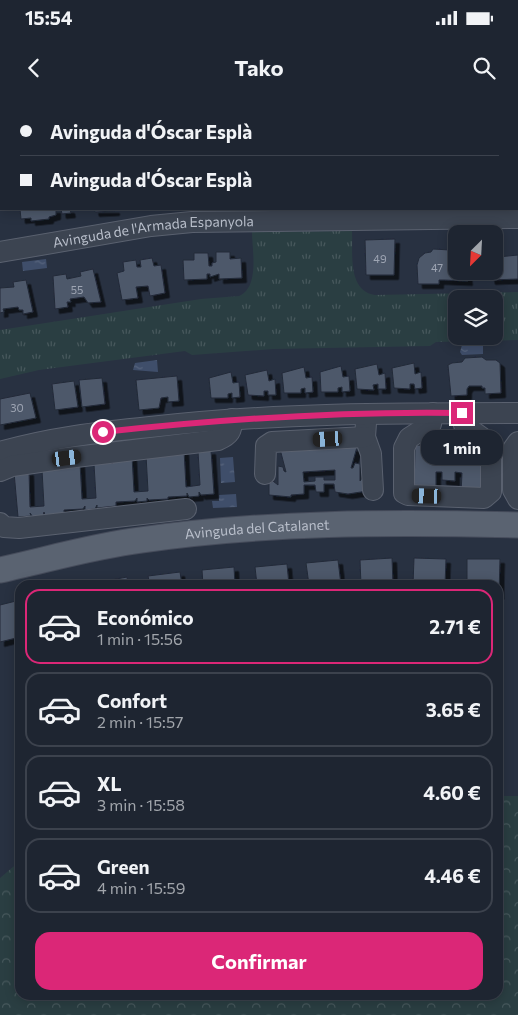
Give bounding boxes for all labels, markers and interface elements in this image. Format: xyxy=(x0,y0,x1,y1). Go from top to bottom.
text: 15:54 xyxy=(25,6,72,29)
icon: back xyxy=(20,54,48,82)
text: Tako xyxy=(234,54,284,81)
icon: search xyxy=(470,54,498,82)
text: Avinguda d'Óscar Esplà xyxy=(50,120,252,143)
text: Avinguda d'Óscar Esplà xyxy=(50,168,252,191)
street label: Avinguda de l'Armada Espanyola xyxy=(51,212,254,251)
north arrow xyxy=(448,225,502,280)
map controls xyxy=(448,225,503,345)
house number: 49 xyxy=(373,252,387,265)
house number: 47 xyxy=(431,261,443,274)
house number: 55 xyxy=(71,283,83,296)
button: layers xyxy=(448,290,503,345)
house number: 30 xyxy=(10,401,24,414)
route end xyxy=(451,402,473,424)
route start xyxy=(92,421,114,443)
callout: 1 min xyxy=(421,430,503,466)
car xyxy=(312,431,343,447)
text: 1 min xyxy=(443,438,481,457)
car xyxy=(51,449,82,467)
car xyxy=(411,488,442,504)
street label: Avinguda del Catalanet xyxy=(184,516,330,542)
icon: car xyxy=(37,604,82,649)
text: Económico xyxy=(97,606,194,629)
text: 2.71 € xyxy=(429,615,481,638)
text: 1 min · 15:56 xyxy=(97,629,183,648)
icon: car xyxy=(37,687,82,732)
text: Confort xyxy=(97,689,167,712)
text: 3.65 € xyxy=(426,698,481,721)
text: 2 min · 15:57 xyxy=(97,712,184,731)
icon: car xyxy=(37,770,82,815)
text: XL xyxy=(97,772,122,795)
text: 4.60 € xyxy=(423,781,481,804)
text: 3 min · 15:58 xyxy=(97,795,185,814)
icon: car xyxy=(37,853,82,898)
text: Green xyxy=(97,855,149,878)
text: 4.46 € xyxy=(424,864,481,887)
text: 4 min · 15:59 xyxy=(97,878,186,897)
button: Confirmar xyxy=(35,932,483,990)

